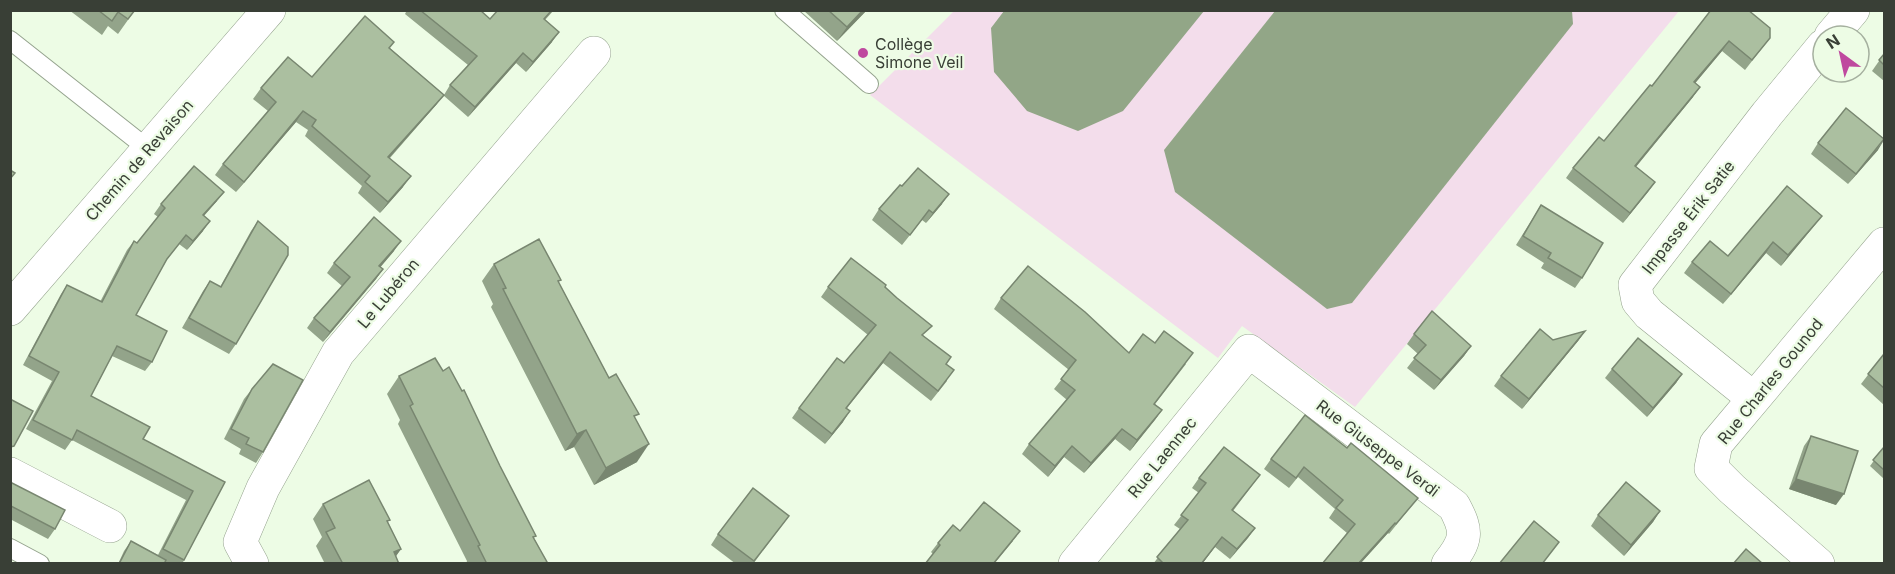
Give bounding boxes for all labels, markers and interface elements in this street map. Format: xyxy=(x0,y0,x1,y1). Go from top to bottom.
north arrow xyxy=(1811,24,1871,84)
text: N xyxy=(1822,30,1843,53)
place label: Collège Simone Veil xyxy=(875,34,963,72)
marker: Collège Simone Veil xyxy=(856,46,870,60)
street label: Chemin de Revaison xyxy=(81,95,197,225)
street label: Impasse Érik Satie xyxy=(1637,156,1739,278)
street label: Le Lubéron xyxy=(353,254,423,332)
street label: Rue Charles Gounod xyxy=(1713,314,1827,448)
street label: Rue Giuseppe Verdi xyxy=(1312,395,1444,501)
street label: Rue Laennec xyxy=(1123,412,1201,502)

